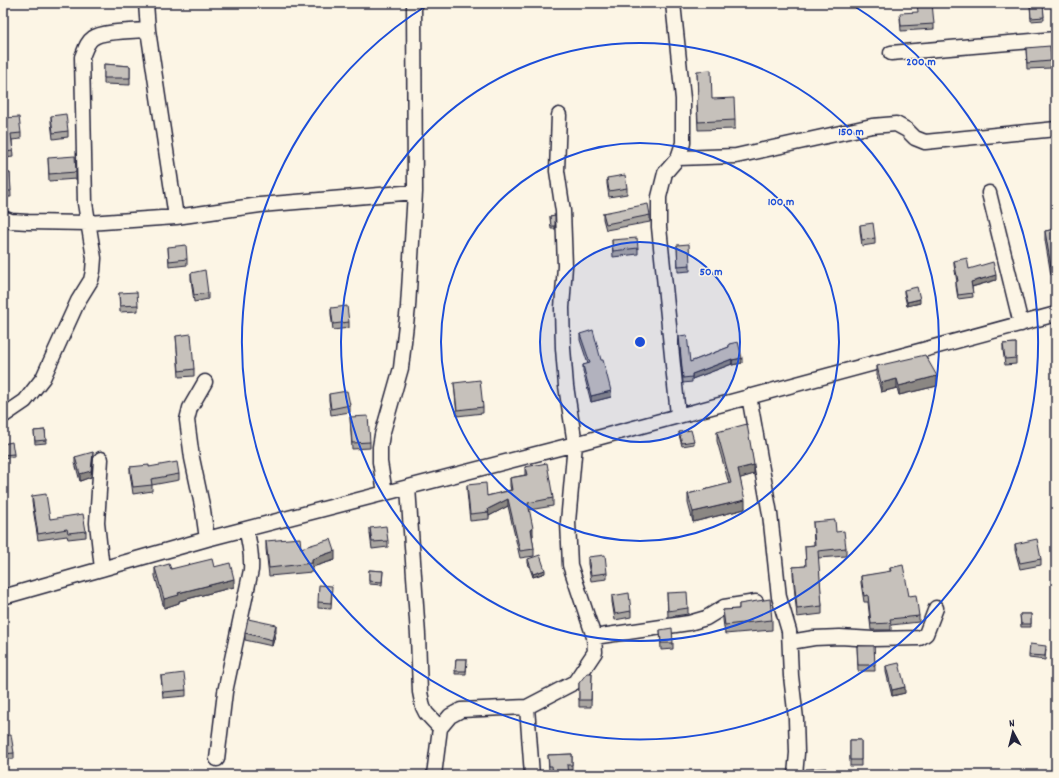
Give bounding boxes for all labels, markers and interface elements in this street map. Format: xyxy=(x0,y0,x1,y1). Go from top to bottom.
text: 200 m xyxy=(906,54,936,71)
text: 150 m xyxy=(838,124,864,141)
text: 100 m xyxy=(768,194,794,211)
text: 50 m xyxy=(699,264,723,281)
centre of rings xyxy=(633,335,647,349)
north arrow xyxy=(993,712,1033,752)
text: N xyxy=(1008,716,1016,732)

